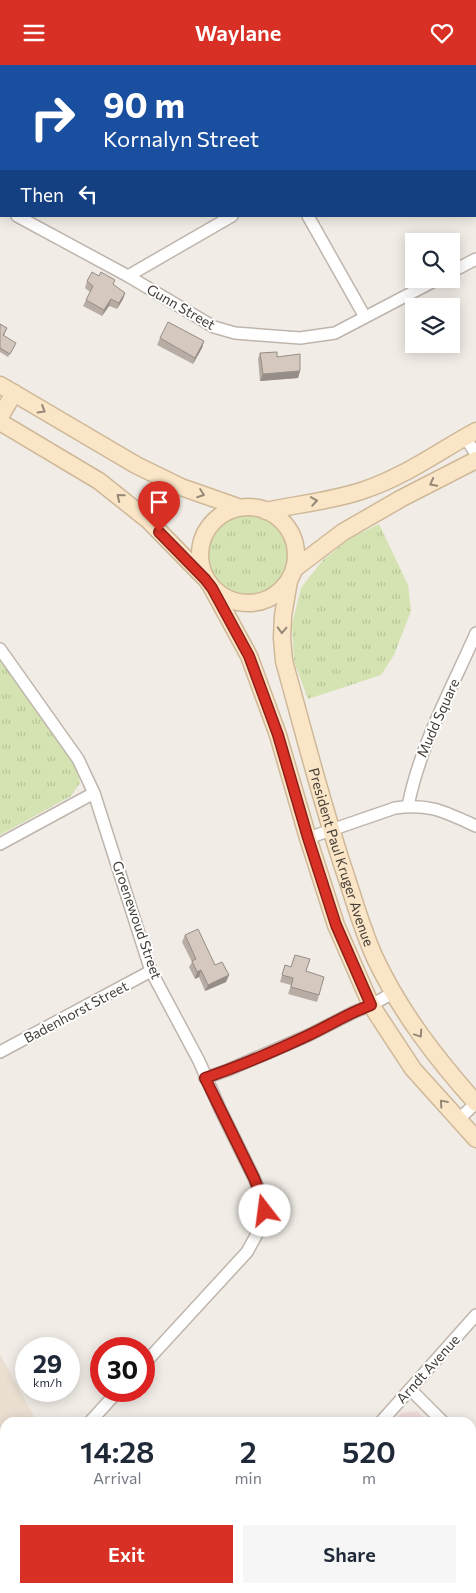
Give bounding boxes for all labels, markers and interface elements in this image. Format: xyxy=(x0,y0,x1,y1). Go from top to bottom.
icon: menu xyxy=(20,19,48,47)
text: Waylane xyxy=(195,19,281,46)
icon: heart xyxy=(428,19,456,47)
text: 90 m xyxy=(103,82,185,125)
icon: right xyxy=(20,85,85,150)
text: Kornalyn Street xyxy=(103,125,259,152)
icon: left xyxy=(74,180,102,208)
text: Then xyxy=(20,183,64,206)
map controls xyxy=(405,233,460,353)
button: search xyxy=(405,233,460,288)
street label: Gunn Street xyxy=(144,280,219,333)
button: layers xyxy=(405,298,460,353)
one-way arrow xyxy=(37,403,46,413)
one-way arrow xyxy=(429,477,438,487)
pin xyxy=(138,481,180,532)
icon: arrive xyxy=(145,488,173,516)
one-way arrow xyxy=(196,488,204,498)
one-way arrow xyxy=(116,494,125,503)
one-way arrow xyxy=(309,497,318,507)
one-way arrow xyxy=(277,626,287,634)
street label: Mudd Square xyxy=(413,676,462,760)
street label: President Paul Kruger Avenue xyxy=(306,766,378,949)
street label: Groenewoud Street xyxy=(109,858,166,982)
street label: Badenhorst Street xyxy=(21,977,131,1046)
one-way arrow xyxy=(413,1028,422,1038)
one-way arrow xyxy=(440,1100,449,1109)
position arrow xyxy=(238,1184,290,1236)
street label: Arndt Avenue xyxy=(392,1331,463,1406)
speed limit sign: 30 xyxy=(90,1337,155,1402)
text: 29 xyxy=(33,1348,62,1378)
text: km/h xyxy=(33,1375,62,1389)
text: 14:28 xyxy=(80,1432,155,1469)
text: 2 xyxy=(240,1432,257,1469)
text: 520 xyxy=(342,1432,396,1469)
text: Arrival xyxy=(93,1468,142,1487)
text: min xyxy=(235,1468,262,1487)
text: m xyxy=(362,1468,376,1487)
button: Exit xyxy=(20,1525,233,1583)
button: Share xyxy=(243,1525,456,1583)

